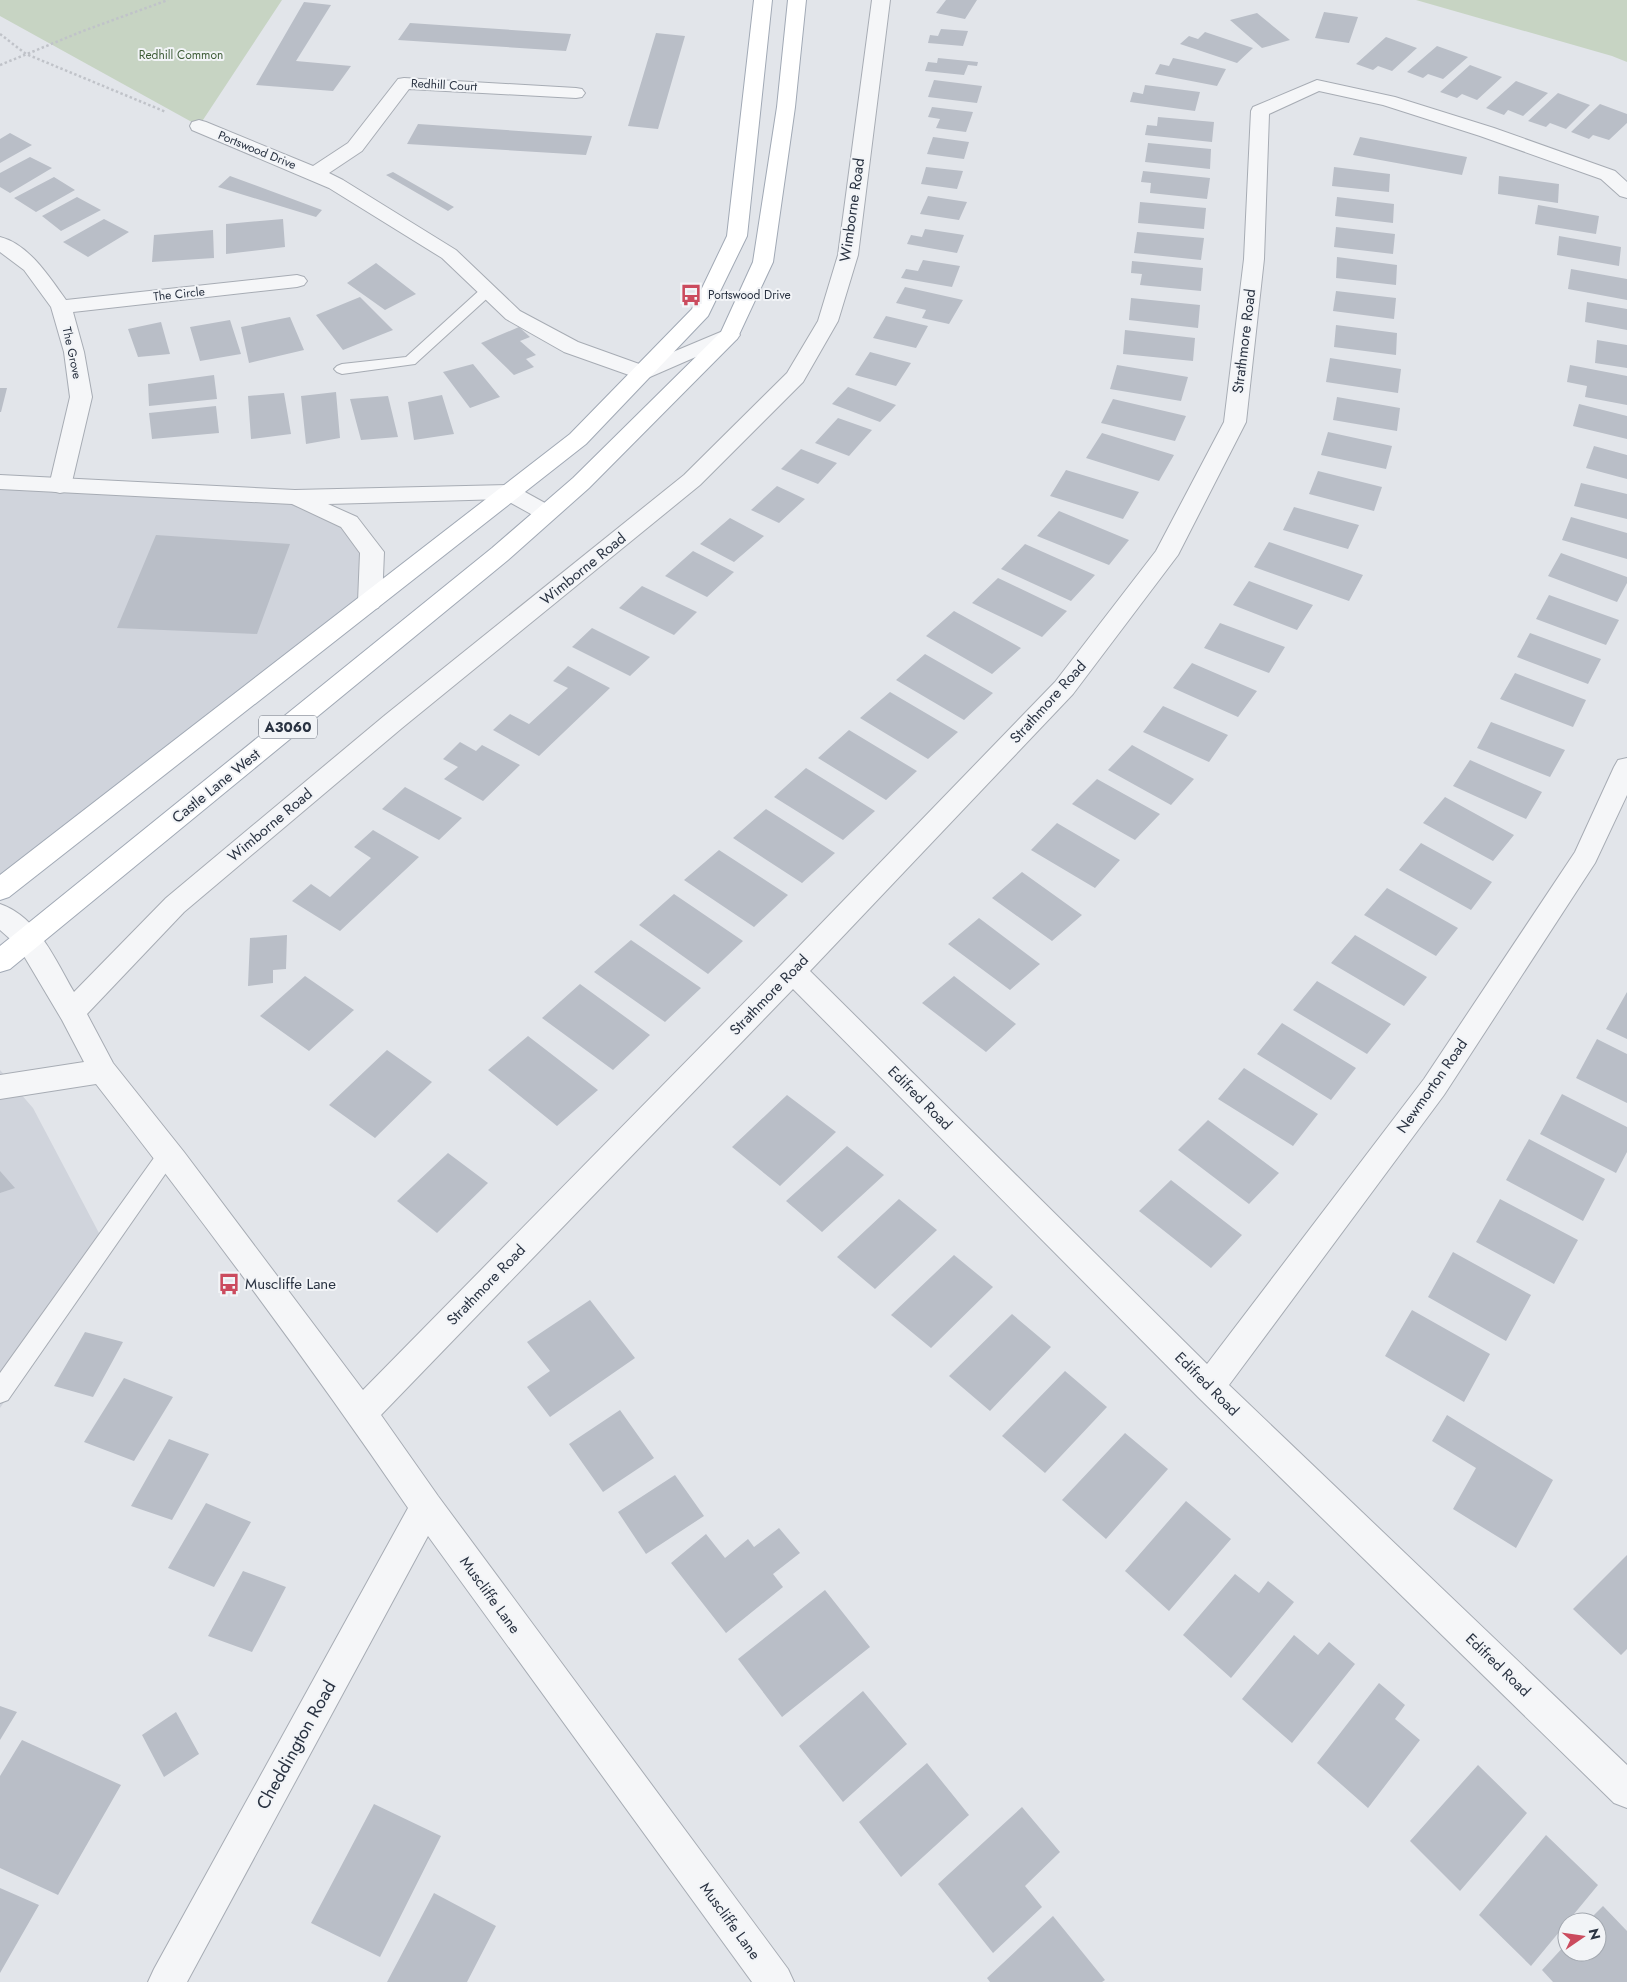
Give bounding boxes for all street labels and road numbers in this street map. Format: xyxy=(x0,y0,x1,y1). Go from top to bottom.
street label: Redhill Court xyxy=(410,74,478,96)
street label: Portswood Drive xyxy=(215,126,299,174)
street label: Wimborne Road xyxy=(834,157,870,263)
street label: The Circle xyxy=(152,282,206,306)
street label: Strathmore Road xyxy=(1227,288,1261,394)
street label: The Grove xyxy=(58,325,86,381)
street label: Wimborne Road xyxy=(535,527,631,611)
street label: Strathmore Road xyxy=(1005,656,1091,748)
road number: A3060 xyxy=(259,716,317,739)
street label: Castle Lane West xyxy=(167,743,265,829)
street label: Wimborne Road xyxy=(223,783,317,867)
street label: Strathmore Road xyxy=(725,950,813,1040)
street label: Newmorton Road xyxy=(1391,1034,1473,1138)
street label: Edifred Road xyxy=(883,1061,957,1135)
street label: Strathmore Road xyxy=(442,1240,530,1330)
street label: Edifred Road xyxy=(1170,1347,1244,1421)
street label: Muscliffe Lane xyxy=(454,1552,526,1638)
street label: Edifred Road xyxy=(1460,1628,1536,1702)
street label: Cheddington Road xyxy=(250,1676,342,1814)
street label: Muscliffe Lane xyxy=(694,1878,766,1964)

